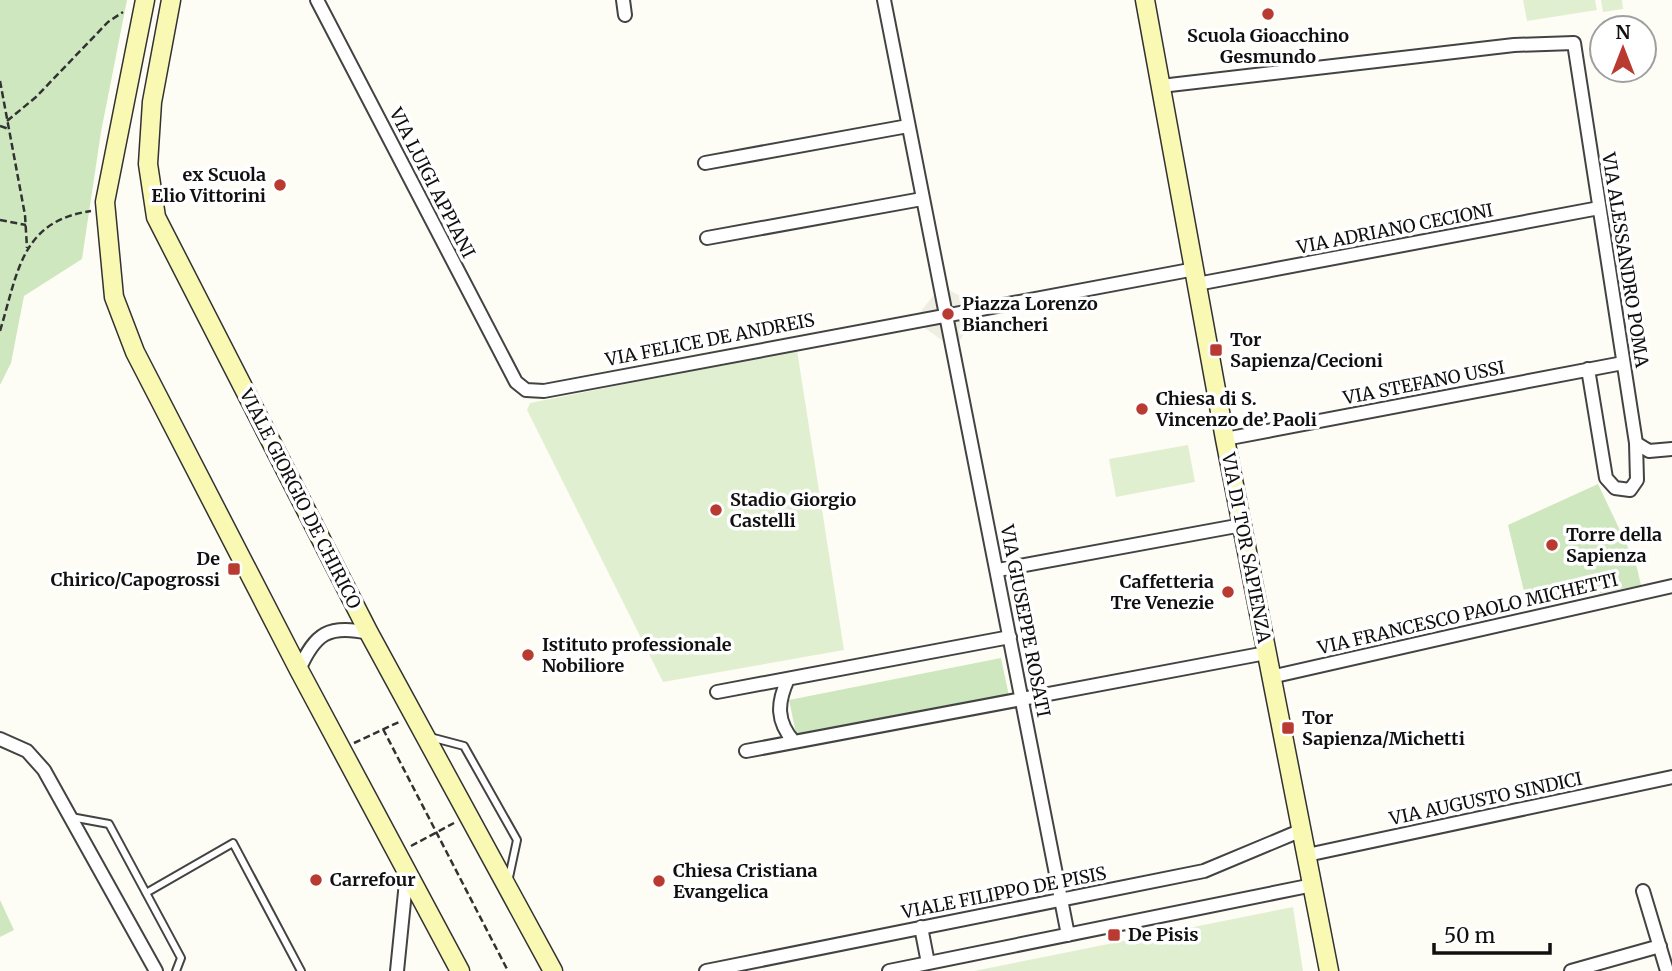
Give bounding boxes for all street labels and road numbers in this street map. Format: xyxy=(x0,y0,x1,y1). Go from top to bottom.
street label: VIA LUIGI APPIANI xyxy=(384,103,480,262)
street label: VIA ALESSANDRO POMA xyxy=(1597,150,1654,369)
street label: VIA ADRIANO CECIONI xyxy=(1294,198,1495,259)
street label: VIA FELICE DE ANDREIS xyxy=(602,308,817,371)
street label: VIA STEFANO USSI xyxy=(1340,356,1507,410)
street label: VIALE GIORGIO DE CHIRICO xyxy=(234,384,366,613)
street label: VIA DI TOR SAPIENZA xyxy=(1217,450,1276,645)
street label: VIA GIUSEPPE ROSATI xyxy=(995,522,1055,719)
street label: VIA FRANCESCO PAOLO MICHETTI xyxy=(1315,568,1620,660)
street label: VIA AUGUSTO SINDICI xyxy=(1386,767,1584,830)
street label: VIALE FILIPPO DE PISIS xyxy=(899,861,1108,924)

